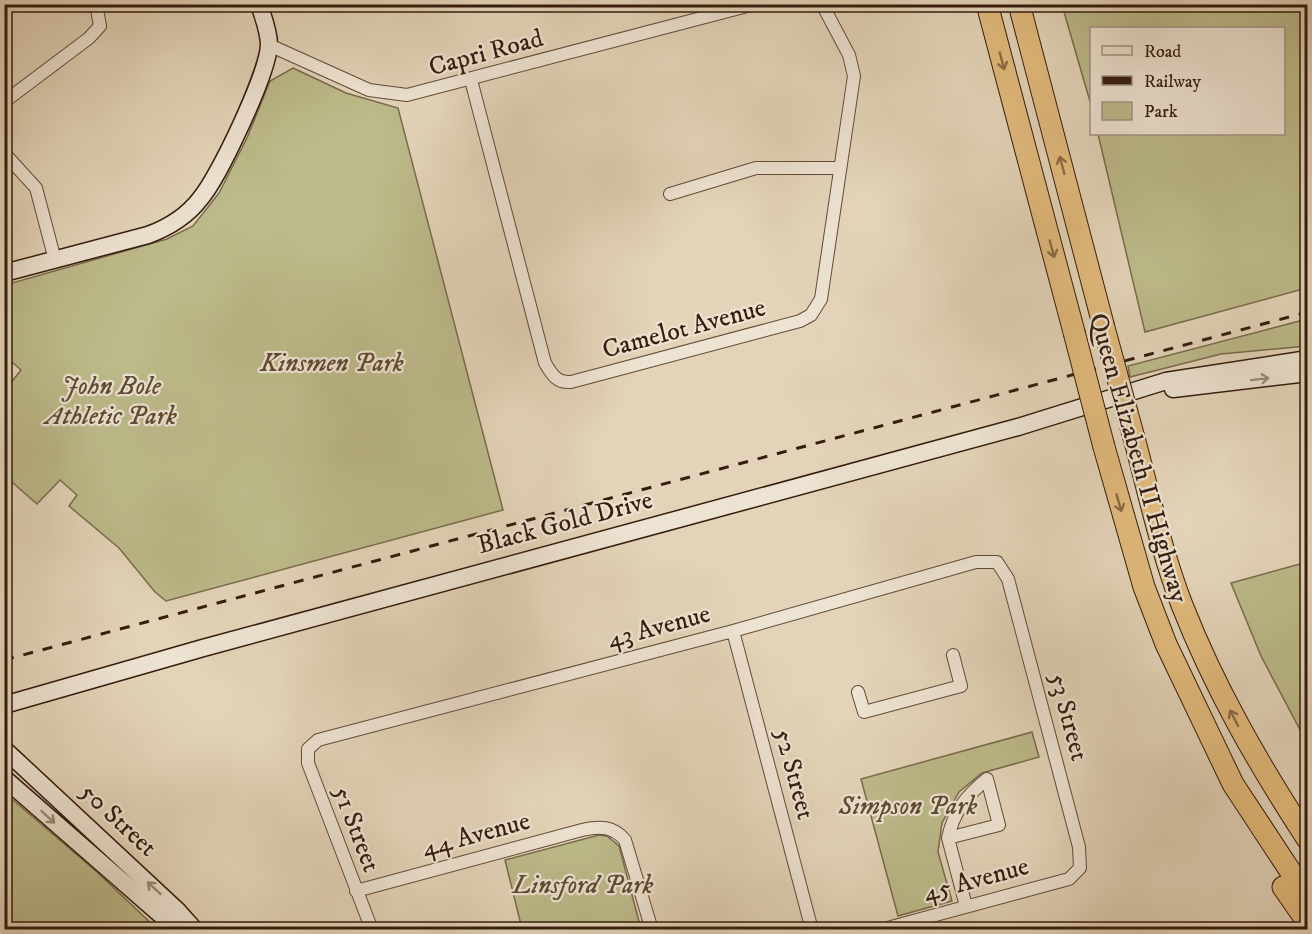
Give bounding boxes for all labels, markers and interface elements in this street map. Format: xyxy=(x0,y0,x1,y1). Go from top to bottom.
street label: Capri Road xyxy=(425,22,547,84)
legend xyxy=(1090,27,1285,135)
text: Road xyxy=(1144,41,1181,63)
one-way arrow xyxy=(997,51,1008,70)
text: Railway xyxy=(1144,71,1202,93)
text: Park xyxy=(1144,101,1178,123)
one-way arrow xyxy=(1055,156,1067,175)
one-way arrow xyxy=(1047,240,1058,259)
street label: Camelot Avenue xyxy=(599,291,769,367)
street label: Queen Elizabeth II Highway xyxy=(1081,309,1195,607)
park label: Kinsmen Park xyxy=(259,347,404,380)
park label: John Bole Athletic Park xyxy=(42,370,177,433)
one-way arrow xyxy=(1250,373,1270,384)
street label: Black Gold Drive xyxy=(474,484,656,562)
one-way arrow xyxy=(1114,493,1125,512)
street label: 43 Avenue xyxy=(604,597,714,657)
street label: 53 Street xyxy=(1040,669,1096,765)
one-way arrow xyxy=(1228,710,1240,727)
street label: 52 Street xyxy=(766,725,822,823)
street label: 50 Street xyxy=(72,776,164,864)
street label: 51 Street xyxy=(325,781,387,877)
park label: Simpson Park xyxy=(838,790,978,823)
street label: 44 Avenue xyxy=(418,805,534,865)
one-way arrow xyxy=(40,810,55,824)
street label: 45 Avenue xyxy=(919,850,1033,910)
park label: Linsford Park xyxy=(511,869,654,902)
one-way arrow xyxy=(146,881,161,895)

